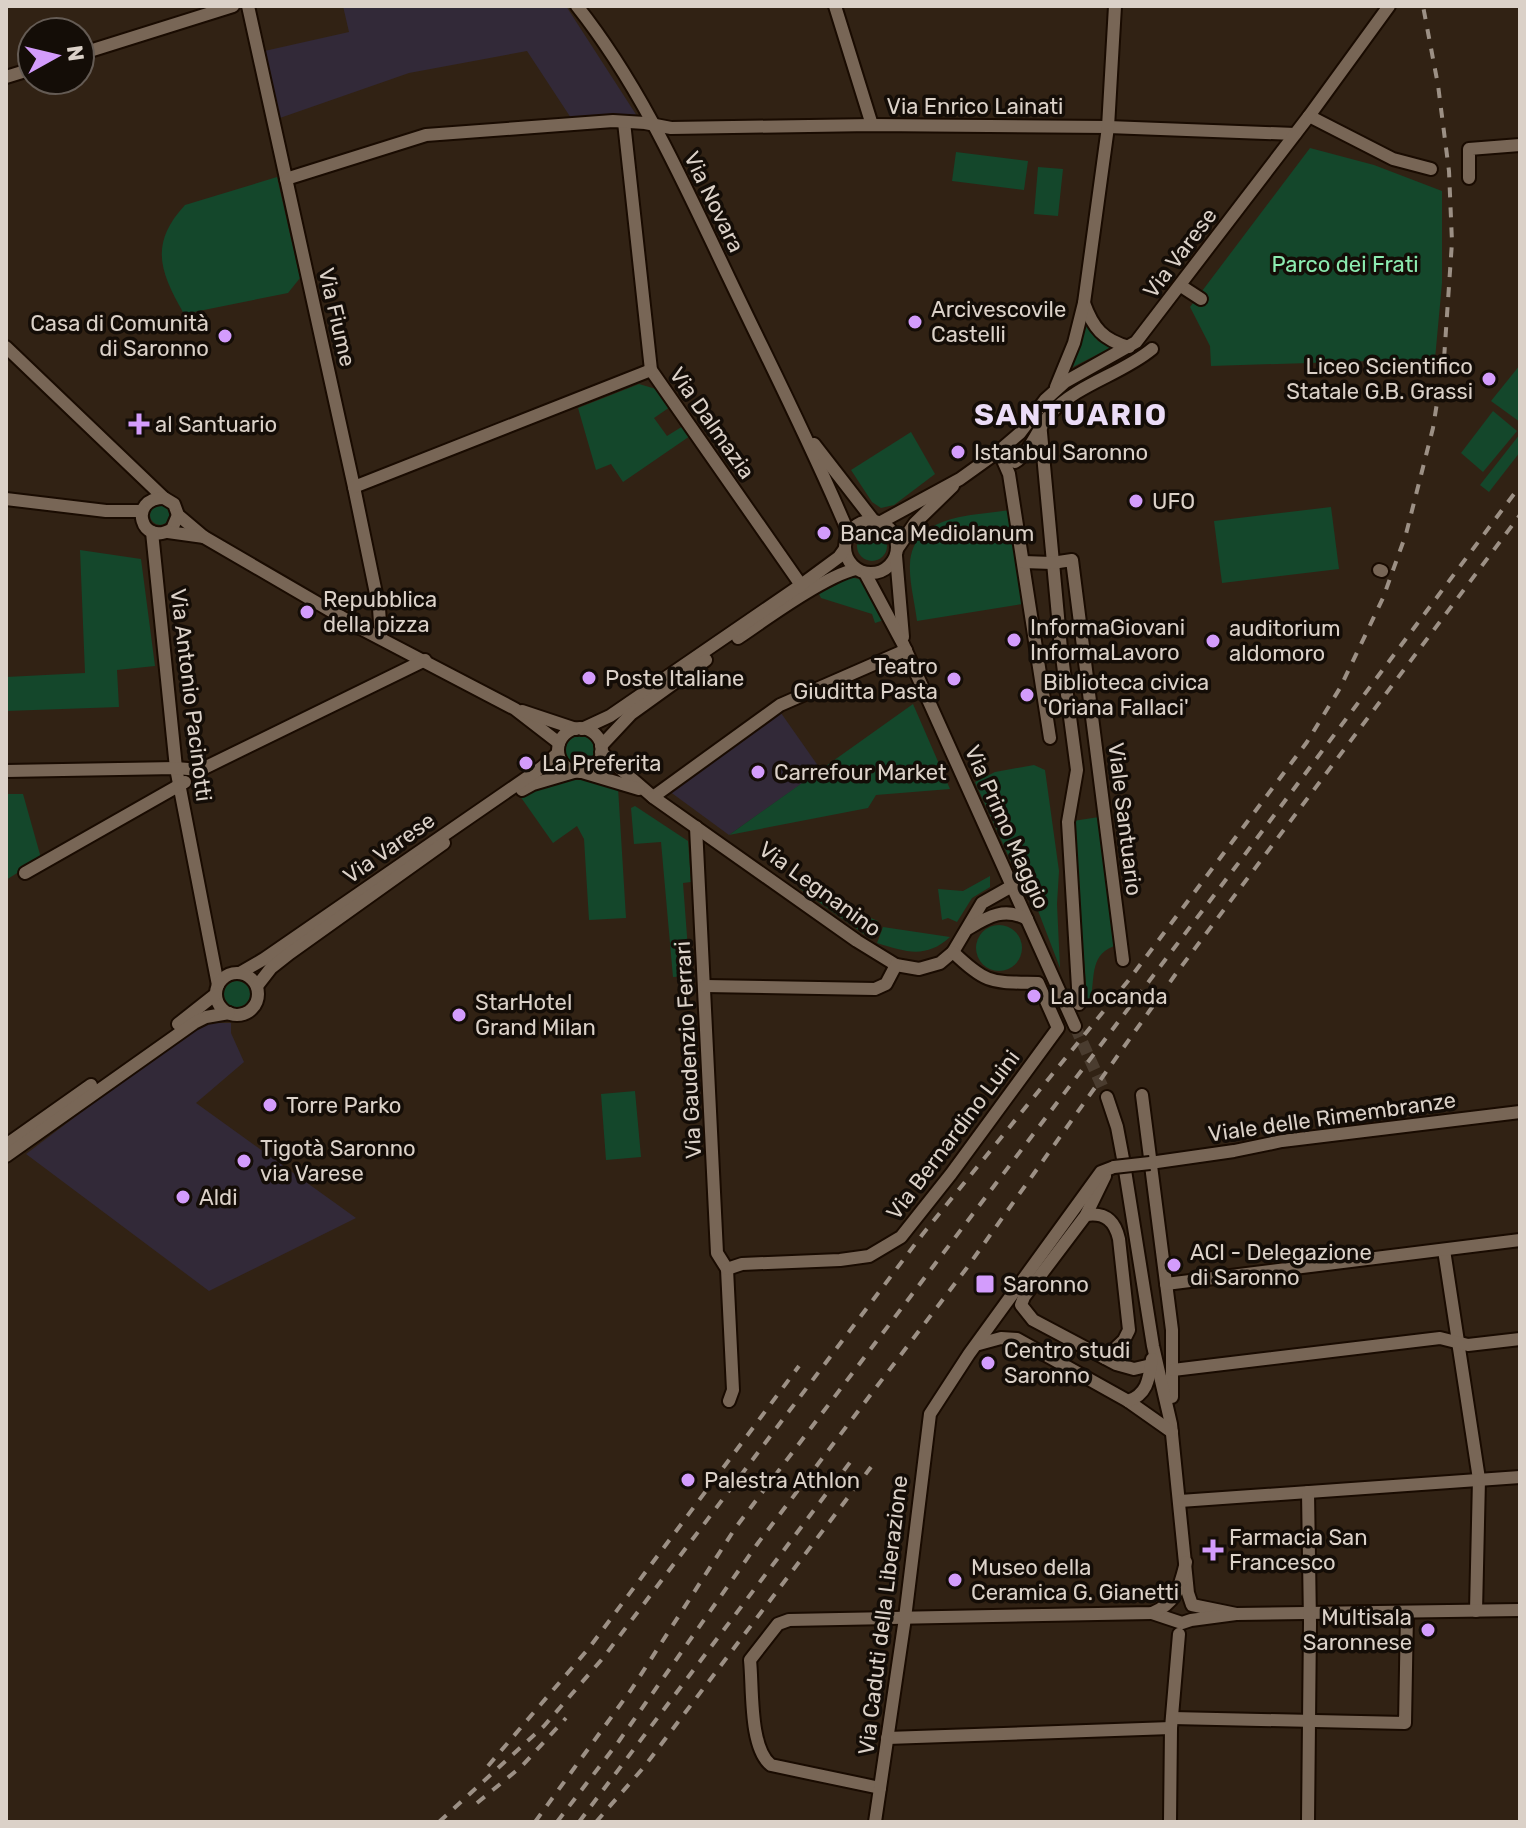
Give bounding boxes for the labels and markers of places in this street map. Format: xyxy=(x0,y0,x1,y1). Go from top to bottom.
place label: Arcivescovile Castelli xyxy=(931,296,1066,348)
place label: Casa di Comunità di Saronno xyxy=(30,310,209,362)
marker: Arcivescovile Castelli xyxy=(906,313,924,331)
marker: Casa di Comunità di Saronno xyxy=(216,327,234,345)
place label: Liceo Scientifico Statale G.B. Grassi xyxy=(1286,353,1473,405)
marker: Liceo Scientifico Statale G.B. Grassi xyxy=(1480,370,1498,388)
place label: al Santuario xyxy=(155,411,277,438)
marker: al Santuario xyxy=(130,415,148,433)
place label: Istanbul Saronno xyxy=(974,439,1148,466)
marker: Istanbul Saronno xyxy=(949,443,967,461)
place label: UFO xyxy=(1152,488,1195,515)
marker: UFO xyxy=(1127,492,1145,510)
place label: Banca Mediolanum xyxy=(840,520,1034,547)
marker: Banca Mediolanum xyxy=(815,524,833,542)
place label: Repubblica della pizza xyxy=(323,586,437,638)
marker: Repubblica della pizza xyxy=(298,603,316,621)
place label: InformaGiovani InformaLavoro xyxy=(1030,614,1185,666)
place label: auditorium aldomoro xyxy=(1229,615,1341,667)
marker: InformaGiovani InformaLavoro xyxy=(1005,631,1023,649)
marker: auditorium aldomoro xyxy=(1204,632,1222,650)
place label: Teatro Giuditta Pasta xyxy=(793,653,938,705)
place label: Poste Italiane xyxy=(605,665,744,692)
marker: Poste Italiane xyxy=(580,669,598,687)
place label: Biblioteca civica 'Oriana Fallaci' xyxy=(1043,669,1209,721)
marker: Teatro Giuditta Pasta xyxy=(945,670,963,688)
marker: Biblioteca civica 'Oriana Fallaci' xyxy=(1018,686,1036,704)
place label: La Preferita xyxy=(542,750,661,777)
marker: La Preferita xyxy=(517,754,535,772)
place label: Carrefour Market xyxy=(774,759,947,786)
marker: Carrefour Market xyxy=(749,763,767,781)
place label: La Locanda xyxy=(1050,983,1168,1010)
marker: La Locanda xyxy=(1025,987,1043,1005)
place label: StarHotel Grand Milan xyxy=(475,989,596,1041)
marker: StarHotel Grand Milan xyxy=(450,1006,468,1024)
place label: Torre Parko xyxy=(286,1092,401,1119)
marker: Torre Parko xyxy=(261,1096,279,1114)
place label: Tigotà Saronno via Varese xyxy=(260,1135,416,1187)
marker: Tigotà Saronno via Varese xyxy=(235,1152,253,1170)
place label: Aldi xyxy=(199,1184,238,1211)
marker: Aldi xyxy=(174,1188,192,1206)
place label: ACI - Delegazione di Saronno xyxy=(1190,1239,1372,1291)
marker: ACI - Delegazione di Saronno xyxy=(1165,1256,1183,1274)
place label: Saronno xyxy=(1003,1271,1089,1298)
marker: Saronno xyxy=(974,1273,996,1295)
place label: Centro studi Saronno xyxy=(1004,1337,1130,1389)
marker: Centro studi Saronno xyxy=(979,1354,997,1372)
place label: Palestra Athlon xyxy=(704,1467,860,1494)
marker: Palestra Athlon xyxy=(679,1471,697,1489)
place label: Farmacia San Francesco xyxy=(1229,1524,1368,1576)
marker: Farmacia San Francesco xyxy=(1204,1541,1222,1559)
place label: Museo della Ceramica G. Gianetti xyxy=(971,1554,1179,1606)
marker: Museo della Ceramica G. Gianetti xyxy=(946,1571,964,1589)
place label: Multisala Saronnese xyxy=(1303,1604,1412,1656)
marker: Multisala Saronnese xyxy=(1419,1621,1437,1639)

